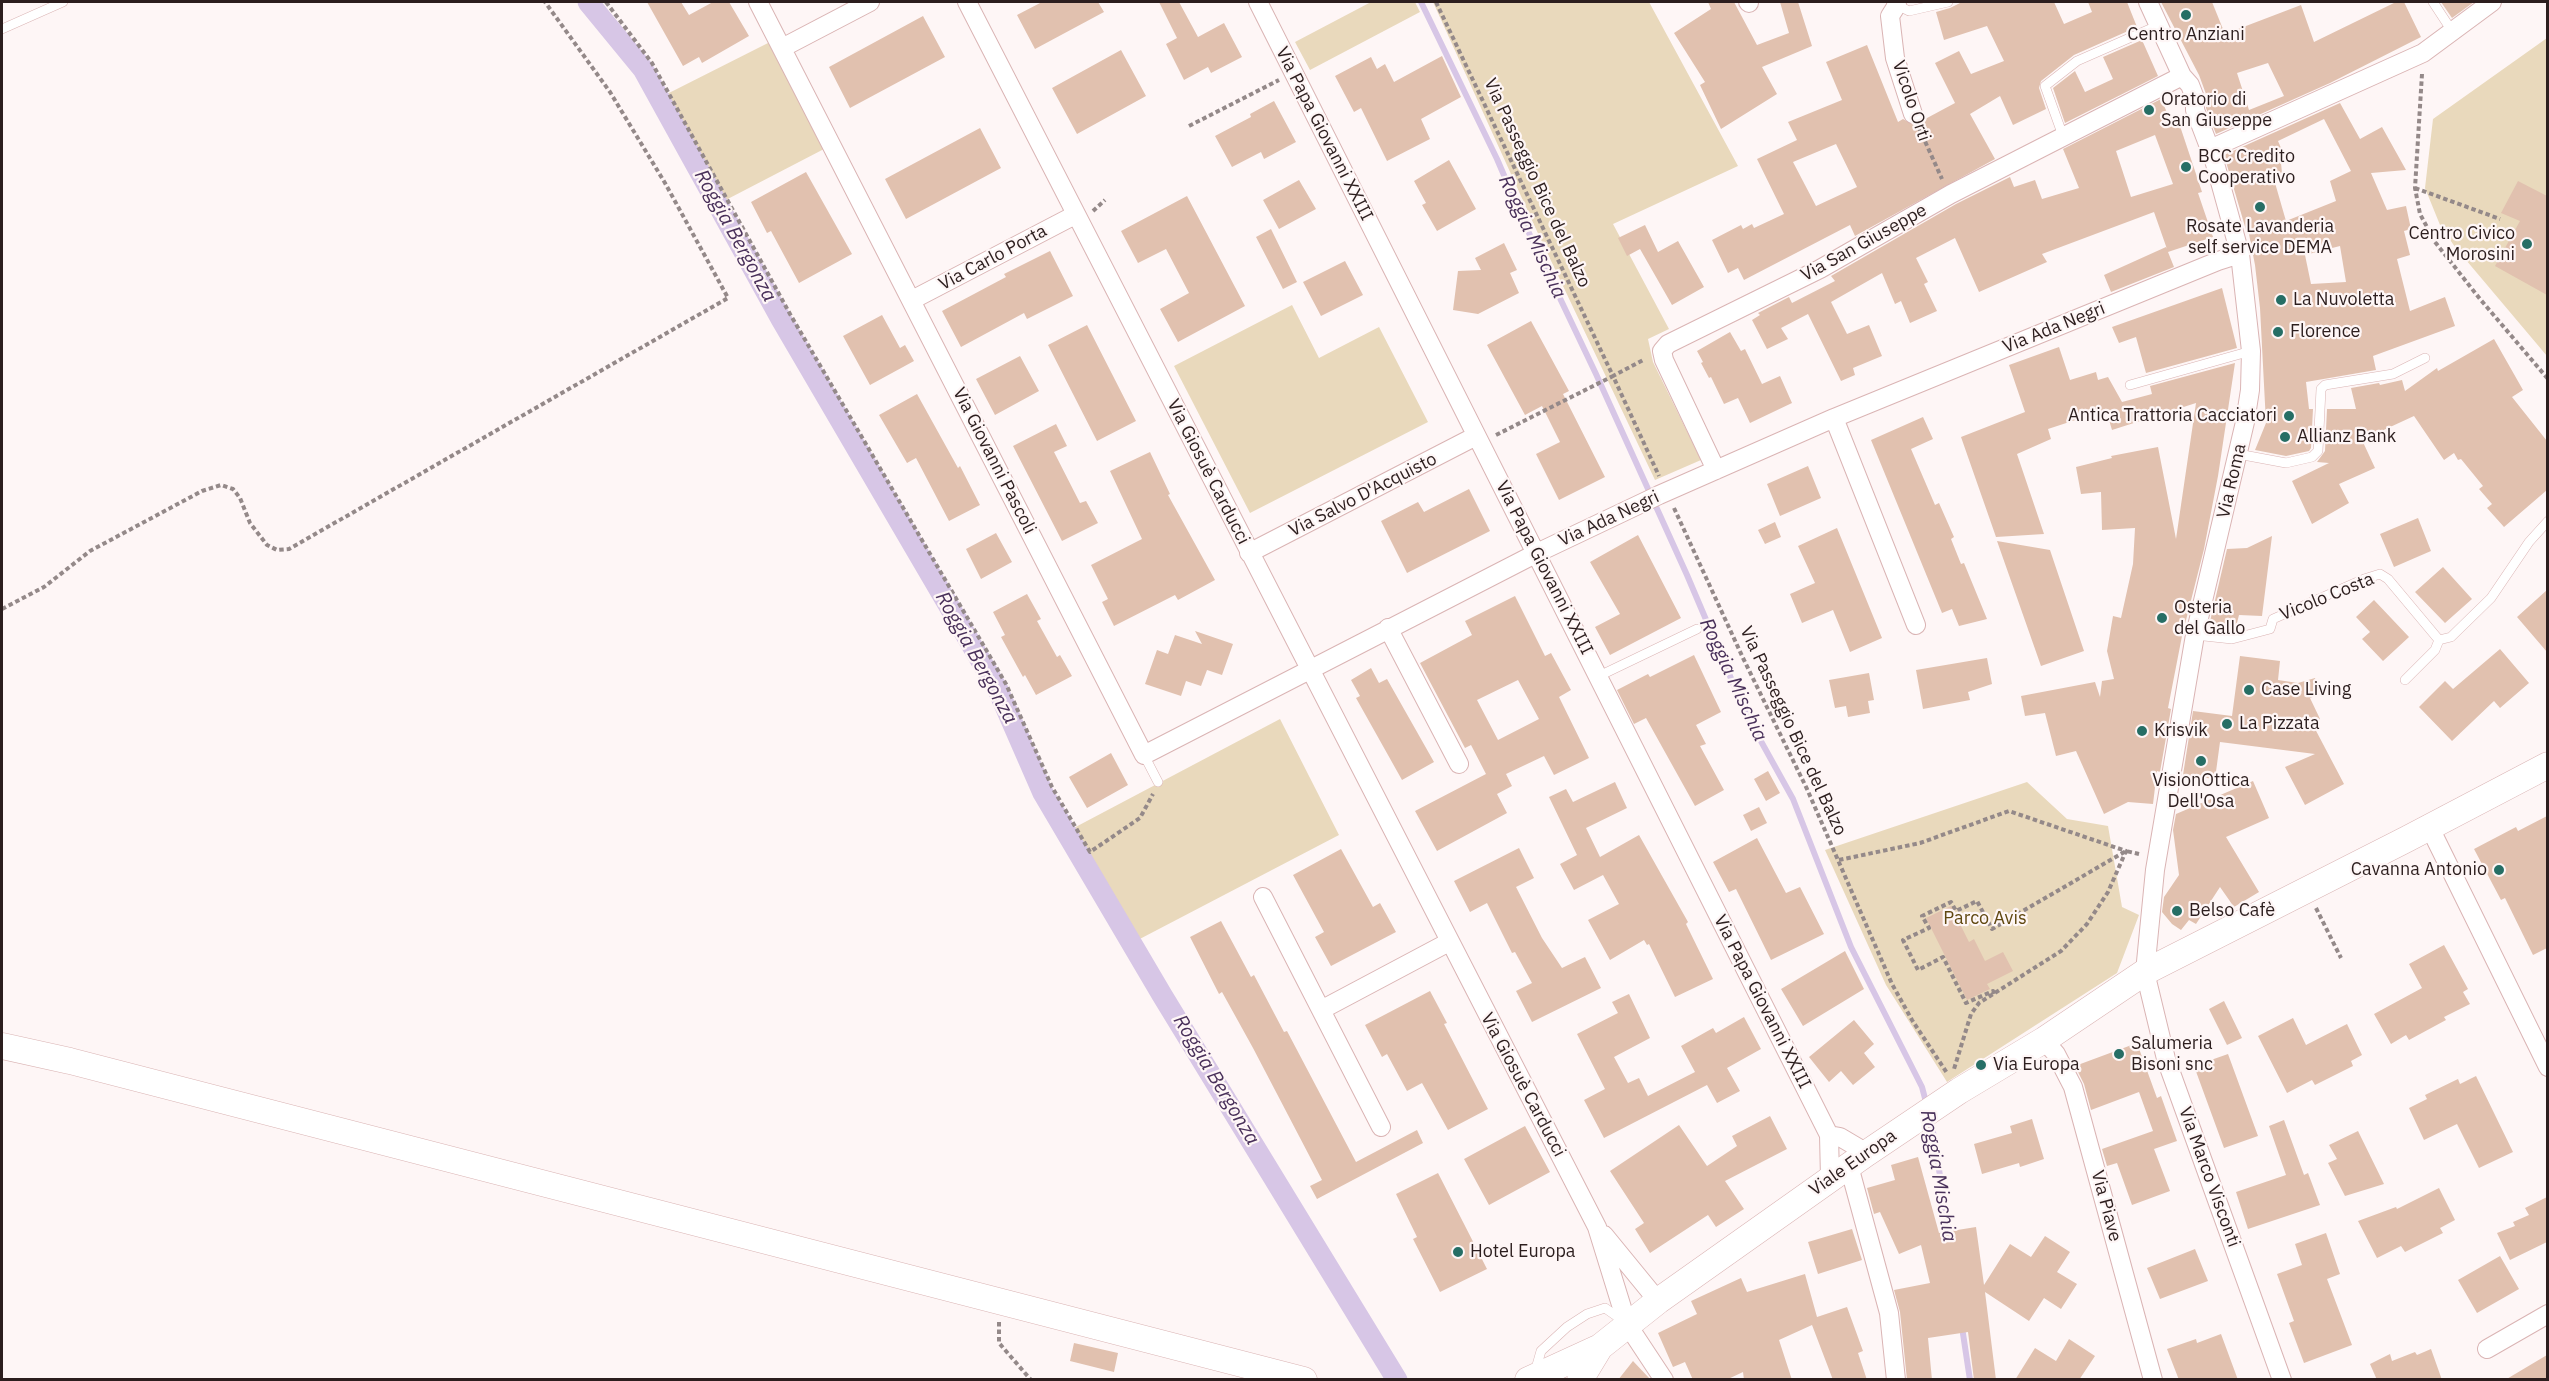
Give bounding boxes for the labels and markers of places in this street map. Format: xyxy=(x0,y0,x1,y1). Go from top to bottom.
marker: Centro Anziani xyxy=(2179,8,2193,22)
place label: Centro Anziani xyxy=(2127,24,2245,46)
place label: Oratorio di San Giuseppe xyxy=(2161,89,2272,132)
marker: Oratorio di San Giuseppe xyxy=(2142,103,2156,117)
place label: BCC Credito Cooperativo xyxy=(2198,146,2295,188)
marker: BCC Credito Cooperativo xyxy=(2179,160,2193,174)
marker: Rosate Lavanderia self service DEMA xyxy=(2253,200,2267,214)
place label: Rosate Lavanderia self service DEMA xyxy=(2186,216,2334,258)
place label: Centro Civico Morosini xyxy=(2408,223,2515,266)
marker: Centro Civico Morosini xyxy=(2520,237,2534,251)
place label: La Nuvoletta xyxy=(2293,289,2394,311)
marker: La Nuvoletta xyxy=(2274,293,2288,307)
place label: Florence xyxy=(2290,321,2360,343)
marker: Florence xyxy=(2271,325,2285,339)
place label: Antica Trattoria Cacciatori xyxy=(2068,405,2277,427)
marker: Antica Trattoria Cacciatori xyxy=(2282,409,2296,423)
place label: Allianz Bank xyxy=(2297,426,2396,448)
marker: Allianz Bank xyxy=(2278,430,2292,444)
place label: Osteria del Gallo xyxy=(2174,597,2245,640)
marker: Osteria del Gallo xyxy=(2155,611,2169,625)
place label: Case Living xyxy=(2261,679,2351,701)
marker: Case Living xyxy=(2242,683,2256,697)
place label: La Pizzata xyxy=(2239,713,2320,735)
marker: La Pizzata xyxy=(2220,717,2234,731)
place label: Krisvik xyxy=(2154,720,2208,742)
marker: Krisvik xyxy=(2135,724,2149,738)
marker: VisionOttica Dell'Osa xyxy=(2194,754,2208,768)
place label: VisionOttica Dell'Osa xyxy=(2152,770,2250,812)
place label: Cavanna Antonio xyxy=(2351,859,2487,881)
marker: Cavanna Antonio xyxy=(2492,863,2506,877)
place label: Belso Cafè xyxy=(2189,900,2275,922)
marker: Belso Cafè xyxy=(2170,904,2184,918)
place label: Salumeria Bisoni snc xyxy=(2131,1033,2213,1076)
marker: Salumeria Bisoni snc xyxy=(2112,1047,2126,1061)
place label: Via Europa xyxy=(1993,1054,2080,1076)
marker: Via Europa xyxy=(1974,1058,1988,1072)
place label: Hotel Europa xyxy=(1470,1241,1575,1263)
marker: Hotel Europa xyxy=(1451,1245,1465,1259)

